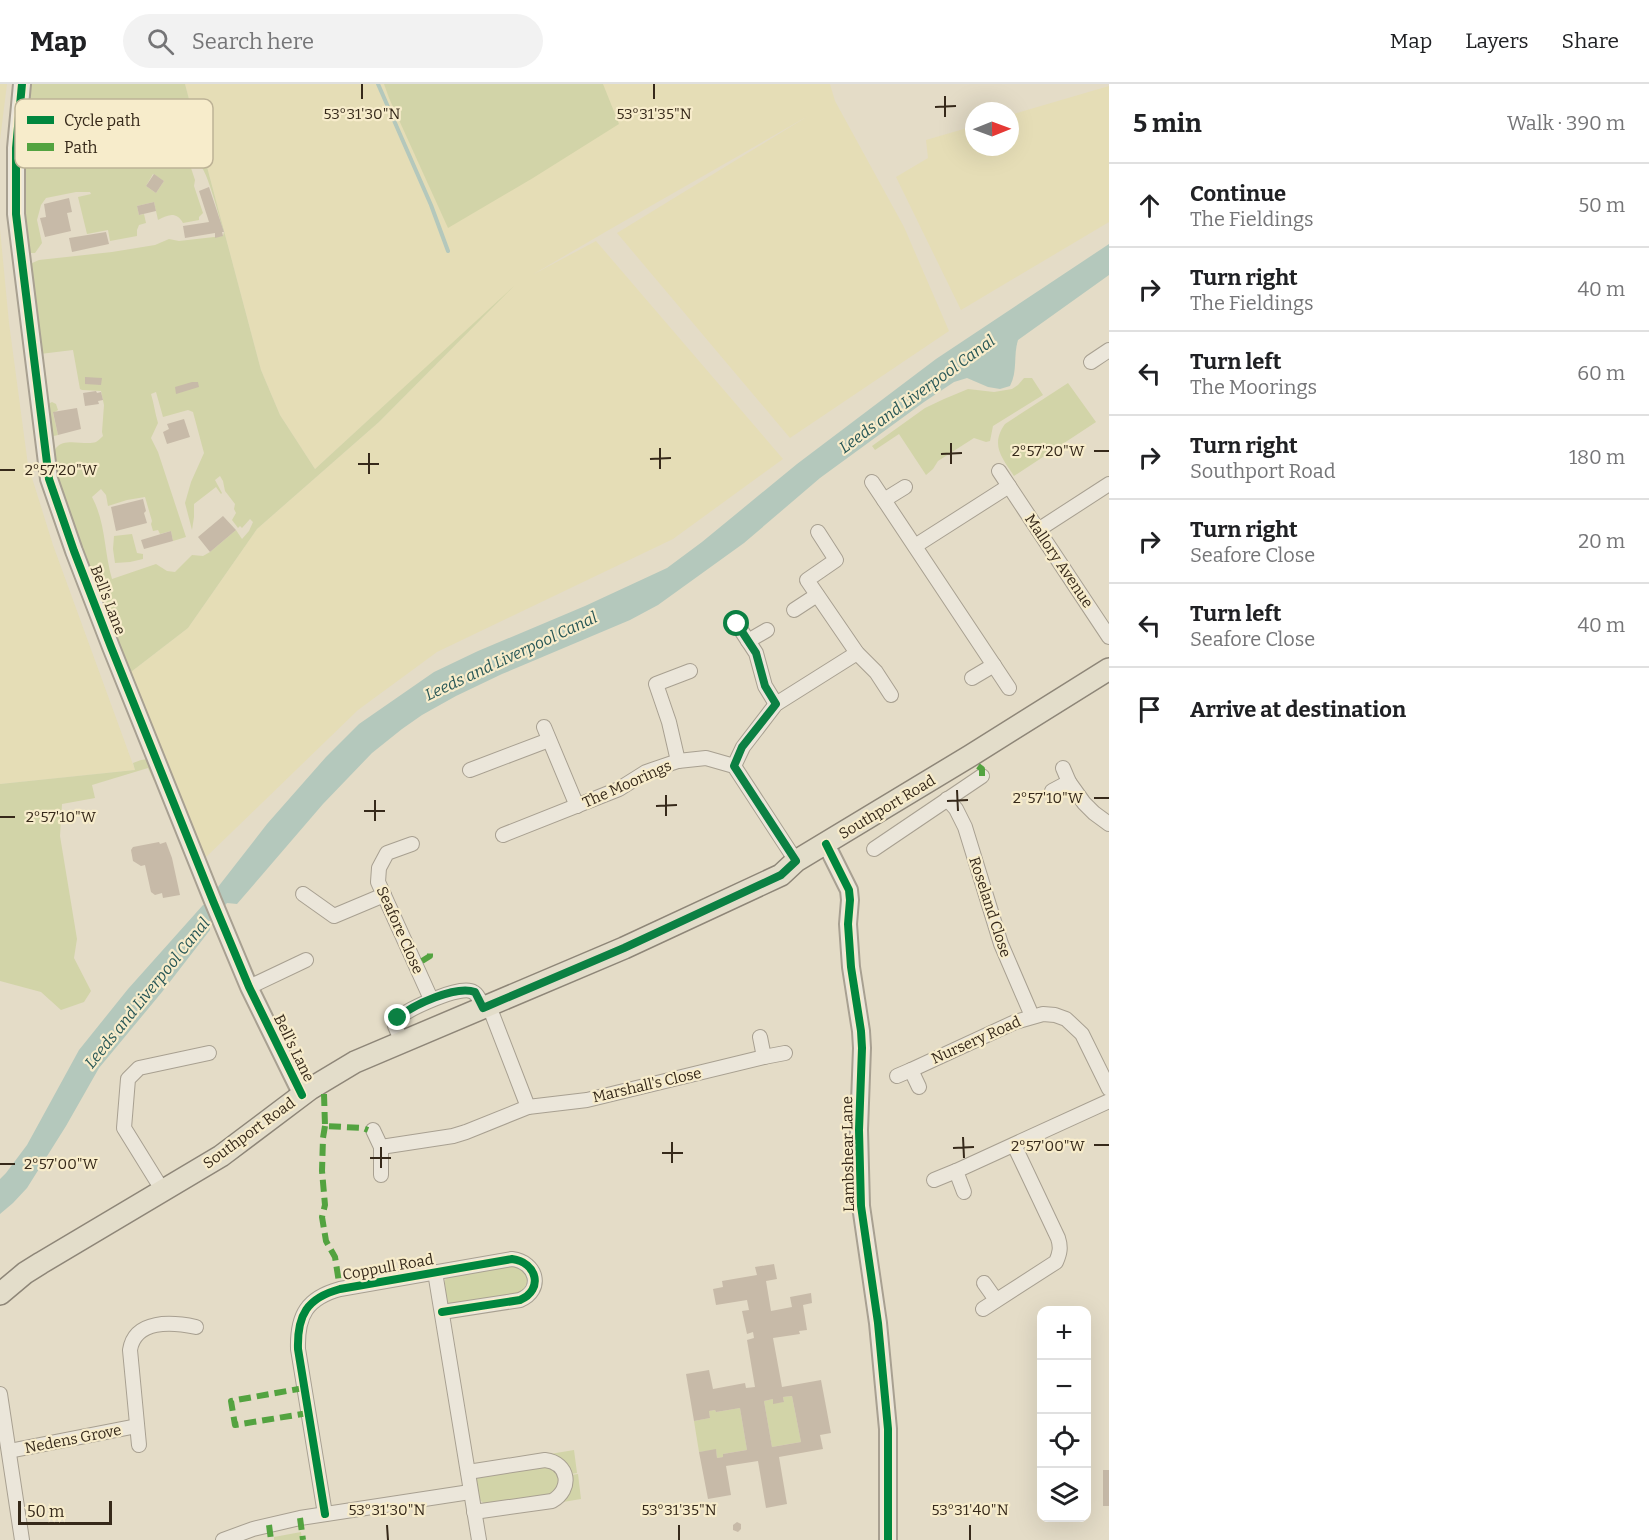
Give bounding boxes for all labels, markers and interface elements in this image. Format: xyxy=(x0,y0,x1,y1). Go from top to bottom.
search box xyxy=(123,14,543,68)
text: Map xyxy=(30,25,87,58)
icon: search xyxy=(144,25,177,58)
text: Search here xyxy=(192,28,314,55)
text: Map xyxy=(1390,28,1432,54)
text: Layers xyxy=(1465,28,1529,54)
text: Share xyxy=(1562,28,1619,54)
legend xyxy=(15,99,213,168)
north arrow xyxy=(965,102,1019,156)
text: 53°31'30"N xyxy=(324,105,401,123)
text: 53°31'35"N xyxy=(616,105,692,123)
text: 5 min xyxy=(1133,108,1202,139)
text: Cycle path xyxy=(64,111,140,130)
text: Walk · 390 m xyxy=(1507,111,1625,135)
text: Path xyxy=(64,138,98,157)
text: Continue xyxy=(1190,180,1286,207)
icon: ahead xyxy=(1133,189,1166,222)
text: 50 m xyxy=(1578,193,1625,217)
text: The Fieldings xyxy=(1190,207,1313,231)
text: Turn right xyxy=(1190,264,1298,291)
icon: right xyxy=(1133,273,1166,306)
text: 40 m xyxy=(1577,277,1625,301)
text: The Fieldings xyxy=(1190,291,1313,315)
water label: Leeds and Liverpool Canal xyxy=(835,331,999,457)
text: Turn left xyxy=(1190,348,1282,375)
icon: left xyxy=(1133,357,1166,390)
text: 60 m xyxy=(1577,361,1625,385)
text: The Moorings xyxy=(1190,375,1317,399)
text: Turn right xyxy=(1190,432,1298,459)
icon: right xyxy=(1133,441,1166,474)
text: 2°57'20"W xyxy=(1012,442,1085,460)
text: 180 m xyxy=(1569,445,1625,469)
text: Southport Road xyxy=(1190,459,1336,483)
text: 2°57'20"W xyxy=(25,461,98,479)
street label: Mallory Avenue xyxy=(1021,511,1097,611)
text: Turn right xyxy=(1190,516,1298,543)
icon: right xyxy=(1133,525,1166,558)
text: 20 m xyxy=(1578,529,1625,553)
text: Seafore Close xyxy=(1190,543,1315,567)
street label: Bell's Lane xyxy=(87,563,129,637)
text: Turn left xyxy=(1190,600,1282,627)
water label: Leeds and Liverpool Canal xyxy=(422,608,600,704)
icon: left xyxy=(1133,609,1166,642)
route start xyxy=(723,610,749,636)
text: 40 m xyxy=(1577,613,1625,637)
text: Seafore Close xyxy=(1190,627,1315,651)
icon: arrive xyxy=(1133,693,1166,726)
text: Arrive at destination xyxy=(1190,696,1406,723)
street label: The Moorings xyxy=(580,756,674,812)
street label: Southport Road xyxy=(836,771,939,843)
text: 2°57'10"W xyxy=(1013,789,1084,807)
text: 2°57'10"W xyxy=(26,808,97,826)
street label: Roseland Close xyxy=(965,854,1015,960)
street label: Seafore Close xyxy=(373,883,427,977)
water label: Leeds and Liverpool Canal xyxy=(80,914,214,1072)
route end xyxy=(384,1004,410,1030)
street label: Bell's Lane xyxy=(270,1011,318,1085)
street label: Nursery Road xyxy=(928,1012,1024,1068)
street label: Marshall's Close xyxy=(591,1064,703,1106)
street label: Southport Road xyxy=(200,1094,299,1172)
street label: Lambshear Lane xyxy=(838,1096,858,1212)
text: 2°57'00"W xyxy=(1011,1137,1086,1155)
text: 2°57'00"W xyxy=(24,1155,99,1173)
street label: Coppull Road xyxy=(341,1250,435,1284)
map controls xyxy=(1037,1306,1091,1522)
button: + xyxy=(1037,1306,1091,1360)
button: − xyxy=(1037,1360,1091,1414)
button: locate xyxy=(1037,1414,1091,1468)
street label: Nedens Grove xyxy=(23,1421,123,1457)
button: layers xyxy=(1037,1468,1091,1522)
scale bar xyxy=(18,1498,112,1526)
text: 53°31'30"N xyxy=(349,1501,426,1519)
text: 53°31'35"N xyxy=(641,1501,717,1519)
text: 53°31'40"N xyxy=(931,1501,1009,1519)
text: 50 m xyxy=(27,1502,64,1521)

